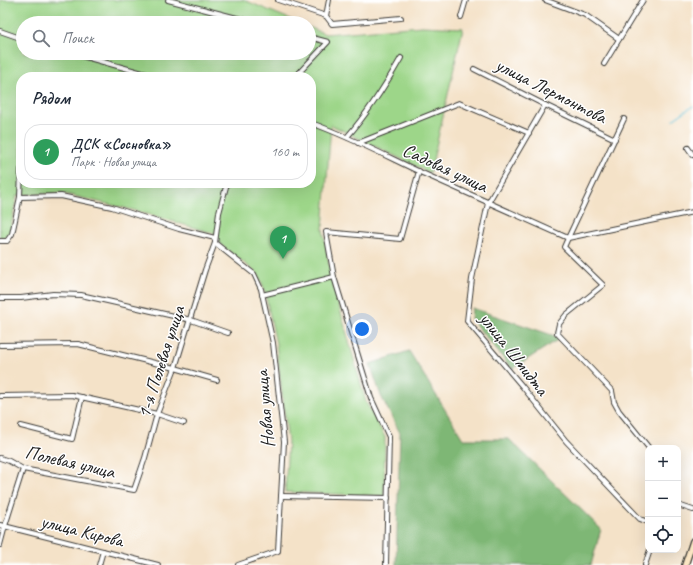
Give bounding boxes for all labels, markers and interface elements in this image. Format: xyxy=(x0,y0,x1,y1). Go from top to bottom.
search box xyxy=(16,16,316,60)
icon: search xyxy=(30,27,52,49)
text: Поиск xyxy=(62,29,94,48)
street label: улица Лермонтова xyxy=(491,52,612,130)
text: Рядом xyxy=(32,88,70,109)
text: ДСК «Сосновка» xyxy=(71,135,171,154)
street label: Садовая улица xyxy=(399,138,493,199)
text: 1 xyxy=(43,144,49,160)
text: 160 m xyxy=(271,144,299,160)
text: Парк · Новая улица xyxy=(71,154,156,170)
pin: 1 xyxy=(270,226,296,259)
street label: 1-я Полевая улица xyxy=(132,302,191,421)
street label: улица Шмидта xyxy=(473,307,555,402)
your location xyxy=(352,319,372,339)
street label: Новая улица xyxy=(249,367,280,449)
street label: Полевая улица xyxy=(23,440,119,484)
map controls xyxy=(645,445,681,553)
button: + xyxy=(645,445,681,481)
button: − xyxy=(645,481,681,517)
street label: улица Кирова xyxy=(37,509,128,553)
button: locate xyxy=(645,517,681,553)

